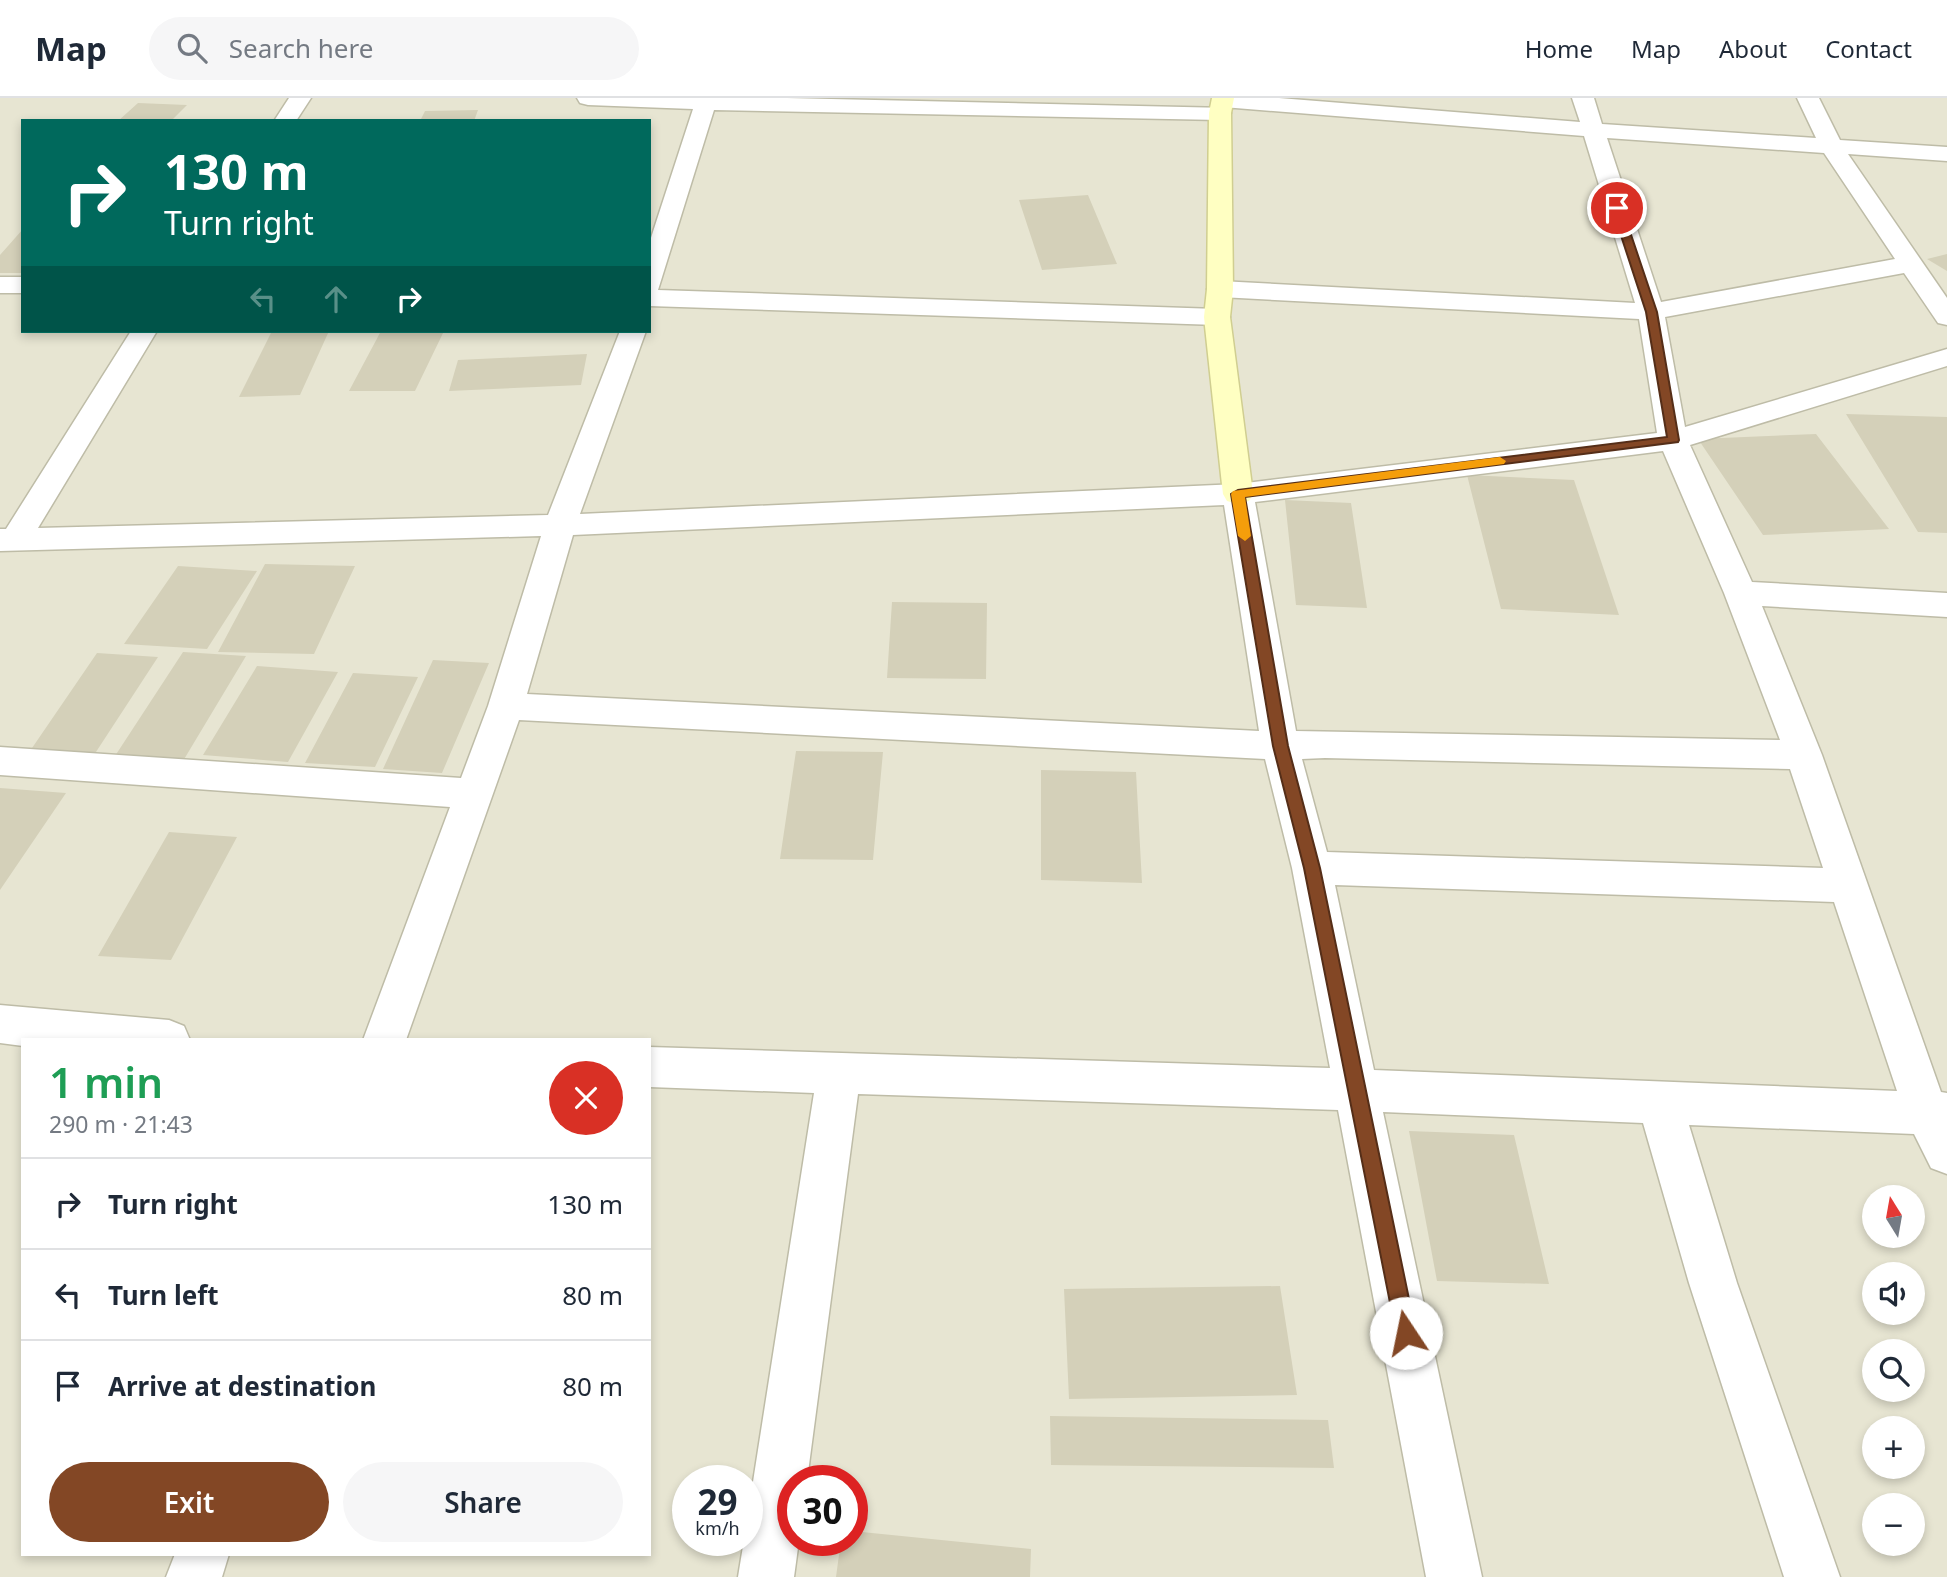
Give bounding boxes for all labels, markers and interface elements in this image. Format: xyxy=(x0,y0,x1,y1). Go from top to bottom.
search box xyxy=(149,17,639,80)
text: Map xyxy=(35,26,107,71)
icon: search xyxy=(173,29,211,67)
text: Search here xyxy=(229,30,373,66)
text: Home xyxy=(1525,32,1593,65)
text: Map xyxy=(1631,32,1681,65)
text: About xyxy=(1719,32,1787,65)
text: Contact xyxy=(1825,32,1912,65)
text: 130 m xyxy=(164,138,309,204)
icon: right xyxy=(49,147,140,238)
pin xyxy=(1587,178,1647,238)
icon: arrive xyxy=(1598,189,1636,227)
text: Turn right xyxy=(164,201,314,244)
icon: left xyxy=(244,280,282,318)
icon: ahead xyxy=(317,280,355,318)
icon: right xyxy=(390,280,428,318)
text: 1 min xyxy=(49,1053,163,1110)
button: close xyxy=(549,1061,623,1135)
text: 290 m · 21:43 xyxy=(49,1108,193,1140)
icon: right xyxy=(49,1185,87,1223)
north arrow xyxy=(1862,1185,1925,1248)
map controls xyxy=(1862,1185,1925,1556)
text: Turn right xyxy=(108,1186,238,1222)
text: 130 m xyxy=(547,1186,623,1222)
button: sound xyxy=(1862,1262,1925,1325)
icon: left xyxy=(49,1276,87,1314)
text: Turn left xyxy=(108,1277,219,1313)
text: 80 m xyxy=(562,1277,623,1313)
position arrow xyxy=(1369,1296,1443,1370)
button: search xyxy=(1862,1339,1925,1402)
icon: arrive xyxy=(49,1367,87,1405)
text: Arrive at destination xyxy=(108,1368,377,1404)
text: 80 m xyxy=(562,1368,623,1404)
button: + xyxy=(1862,1416,1925,1479)
button: Exit xyxy=(49,1462,329,1542)
button: Share xyxy=(343,1462,623,1542)
speed limit sign: 30 xyxy=(777,1465,868,1556)
text: 29 xyxy=(697,1478,738,1525)
button: − xyxy=(1862,1493,1925,1556)
text: km/h xyxy=(695,1516,740,1540)

